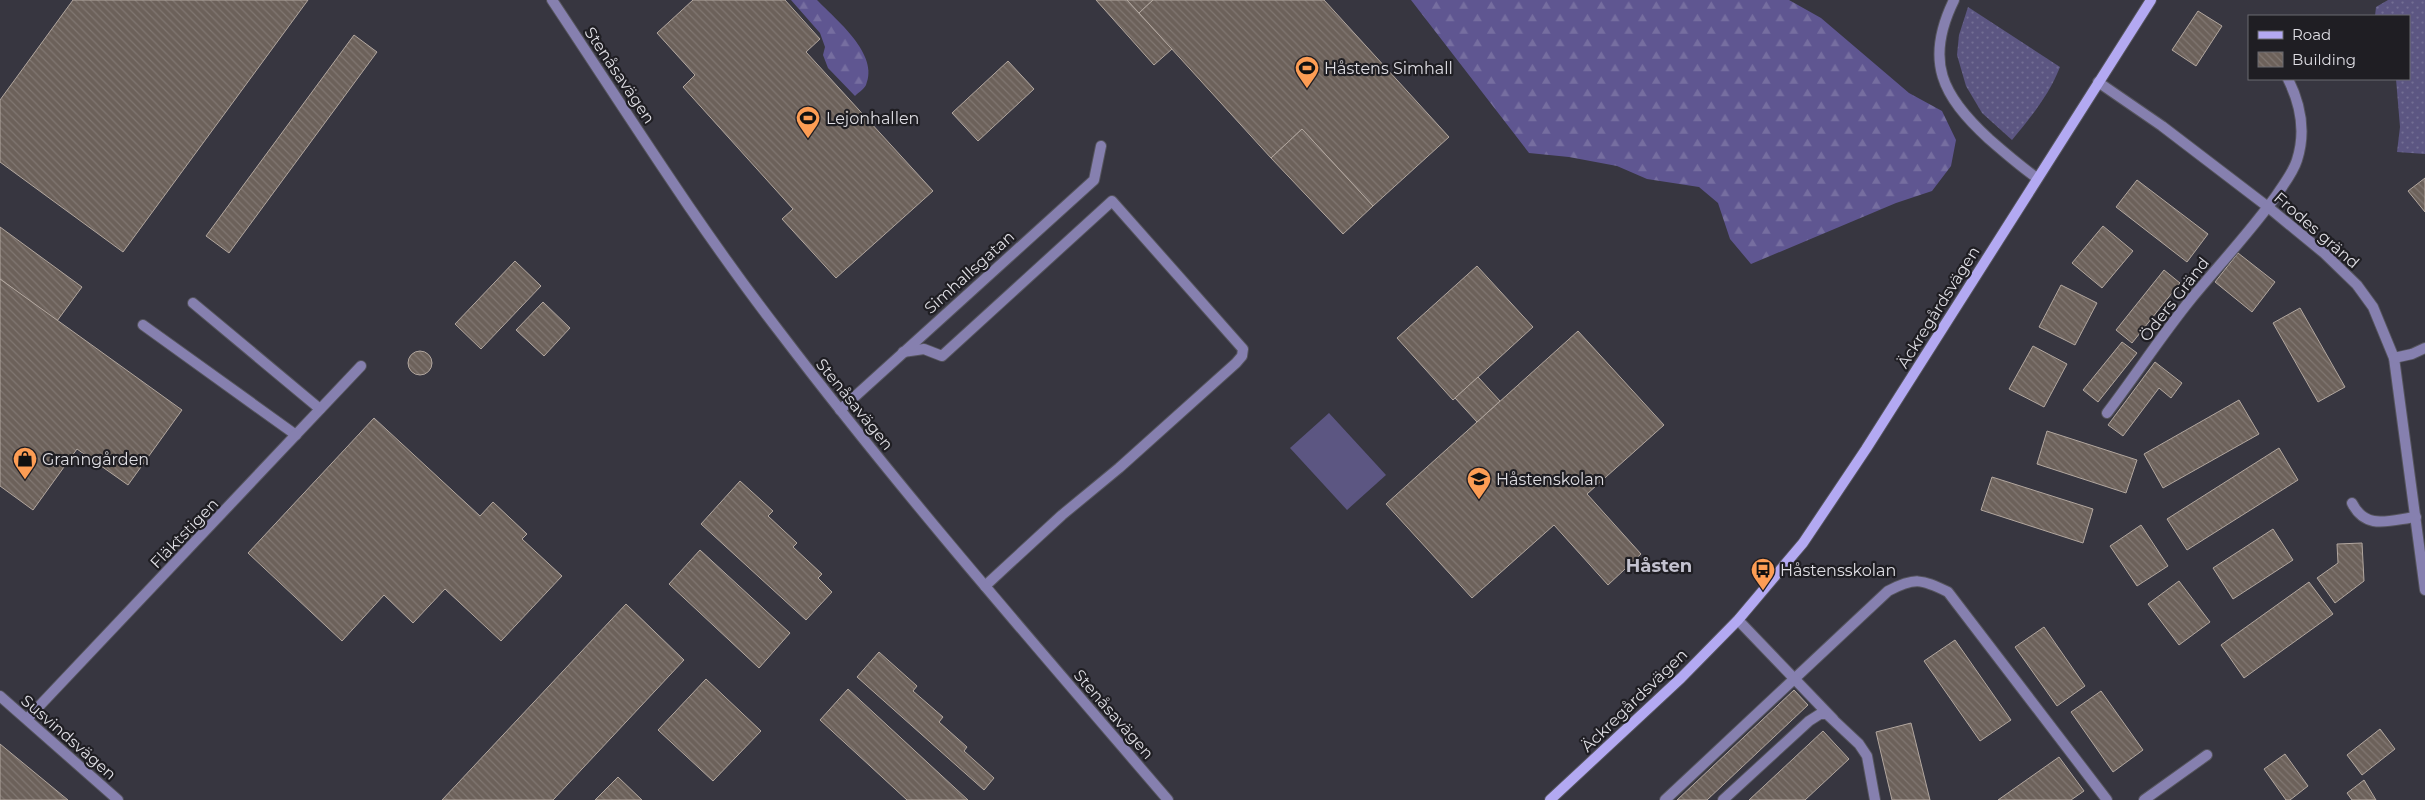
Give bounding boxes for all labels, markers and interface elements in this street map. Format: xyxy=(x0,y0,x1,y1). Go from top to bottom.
legend xyxy=(2248,15,2410,80)
street label: Stenåsavägen xyxy=(580,23,659,127)
text: Road xyxy=(2292,25,2331,44)
text: Building xyxy=(2292,50,2356,69)
sports icon: Håstens Simhall xyxy=(1294,55,1320,89)
place label: Håstens Simhall xyxy=(1324,59,1453,78)
sports icon: Lejonhallen xyxy=(795,105,821,139)
place label: Lejonhallen xyxy=(826,109,919,128)
street label: Frodes gränd xyxy=(2270,188,2363,273)
street label: Simhallsgatan xyxy=(920,227,1018,318)
street label: Äckregårdsvägen xyxy=(1892,242,1984,372)
street label: Öders Gränd xyxy=(2135,253,2213,345)
street label: Stenåsavägen xyxy=(812,355,897,454)
shop icon: Granngården xyxy=(12,446,38,480)
place label: Granngården xyxy=(42,450,149,469)
school or university icon: Håstenskolan xyxy=(1466,466,1492,500)
place label: Håstenskolan xyxy=(1496,470,1605,489)
street label: Fläktstigen xyxy=(146,494,222,572)
district label: Håsten xyxy=(1626,555,1692,577)
bus stop icon: Håstensskolan xyxy=(1750,557,1776,591)
place label: Håstensskolan xyxy=(1780,561,1896,580)
street label: Äckregårdsvägen xyxy=(1577,644,1691,756)
street label: Stenåsavägen xyxy=(1070,666,1158,763)
street label: Susvindsvägen xyxy=(17,691,120,784)

